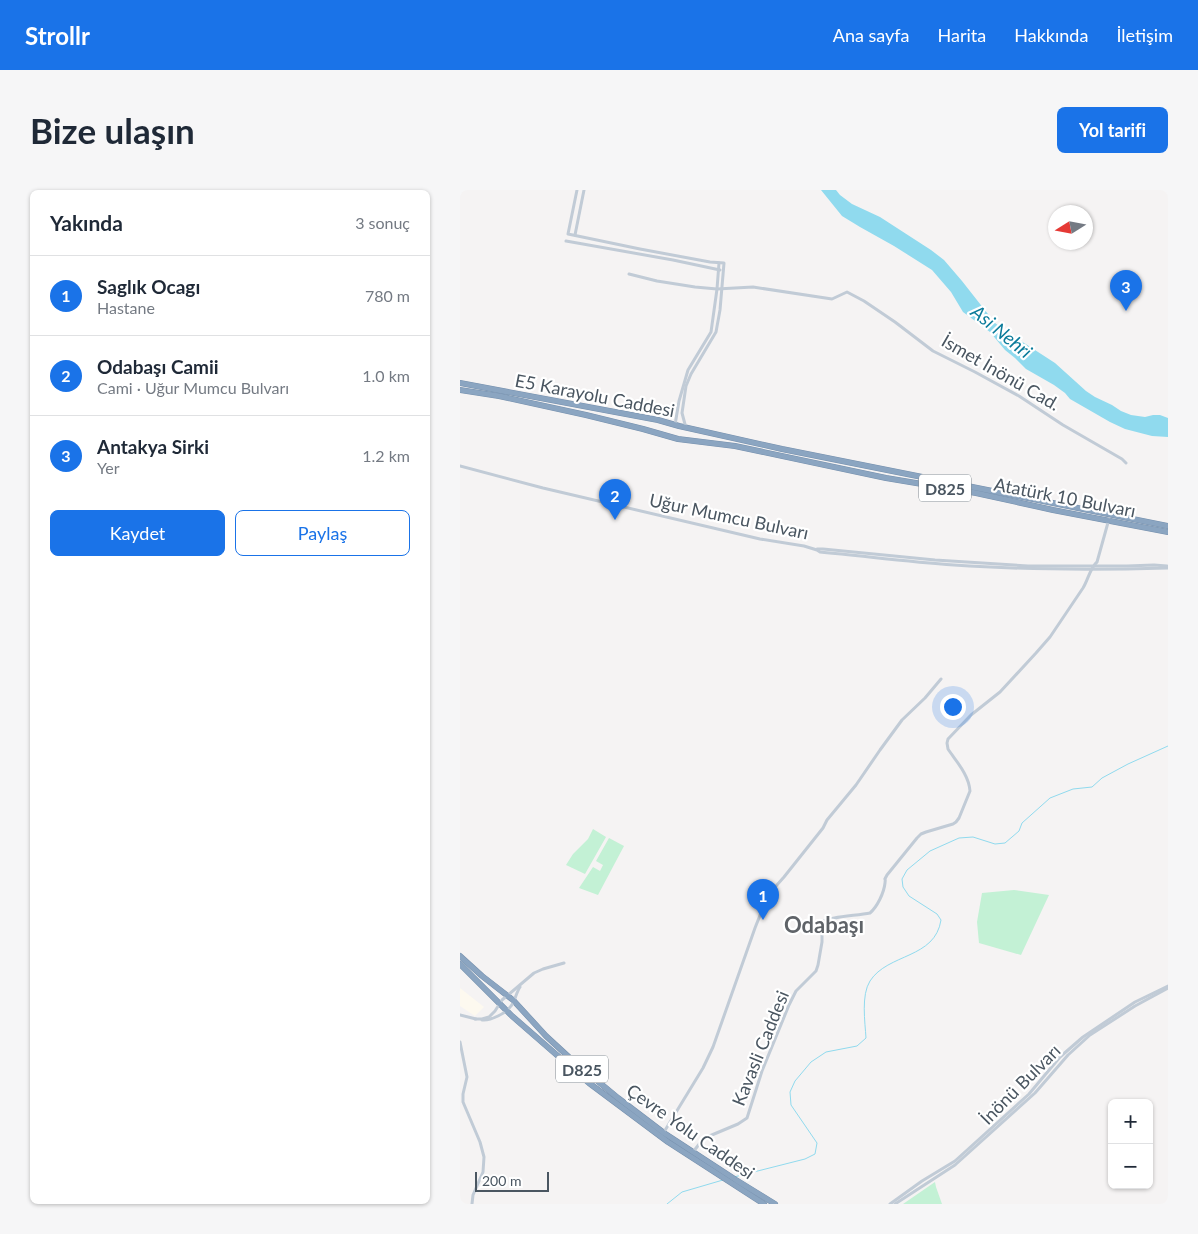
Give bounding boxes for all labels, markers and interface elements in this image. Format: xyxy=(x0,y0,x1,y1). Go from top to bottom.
text: Strollr xyxy=(25,21,90,50)
text: Ana sayfa xyxy=(833,24,910,46)
text: Harita xyxy=(938,24,986,46)
text: Hakkında xyxy=(1014,24,1088,46)
text: İletişim xyxy=(1116,24,1173,46)
button: Yol tarifi xyxy=(1057,107,1168,153)
text: Bize ulaşın xyxy=(30,109,195,151)
north arrow xyxy=(1048,205,1093,250)
text: Yakında xyxy=(50,210,123,235)
text: 3 sonuç xyxy=(355,213,410,232)
pin: 3 xyxy=(1110,270,1142,311)
text: Saglık Ocagı xyxy=(97,275,200,298)
text: 1 xyxy=(61,286,71,305)
text: 780 m xyxy=(365,286,410,305)
text: Hastane xyxy=(97,298,155,317)
water label: Asi Nehri xyxy=(966,299,1038,363)
street label: İsmet İnönü Cad. xyxy=(938,329,1064,415)
text: Odabaşı Camii xyxy=(97,355,219,378)
text: 2 xyxy=(61,366,71,385)
text: 1.0 km xyxy=(362,366,410,385)
street label: E5 Karayolu Caddesi xyxy=(513,369,677,421)
text: Cami · Uğur Mumcu Bulvarı xyxy=(97,378,289,397)
text: Antakya Sirki xyxy=(97,435,209,458)
text: 3 xyxy=(61,446,71,465)
text: 1.2 km xyxy=(362,446,410,465)
text: Yer xyxy=(97,458,120,477)
street label: Atatürk 10 Bulvarı xyxy=(992,472,1138,522)
road number: D825 xyxy=(919,474,971,502)
pin: 2 xyxy=(599,479,631,520)
street label: Uğur Mumcu Bulvarı xyxy=(647,488,811,544)
button: Kaydet xyxy=(50,510,225,556)
button: Paylaş xyxy=(235,510,410,556)
your location xyxy=(940,694,966,720)
pin: 1 xyxy=(747,879,779,920)
district label: Odabaşı xyxy=(784,911,864,938)
street label: Kavasli Caddesi xyxy=(727,987,793,1109)
street label: İnönü Bulvarı xyxy=(975,1039,1065,1129)
road number: D825 xyxy=(556,1056,608,1082)
street label: Çevre Yolu Caddesi xyxy=(623,1079,759,1183)
map controls xyxy=(1108,1099,1153,1189)
button: + xyxy=(1108,1099,1153,1144)
button: − xyxy=(1108,1144,1153,1189)
scale bar xyxy=(475,1169,549,1192)
text: 200 m xyxy=(482,1172,521,1189)

